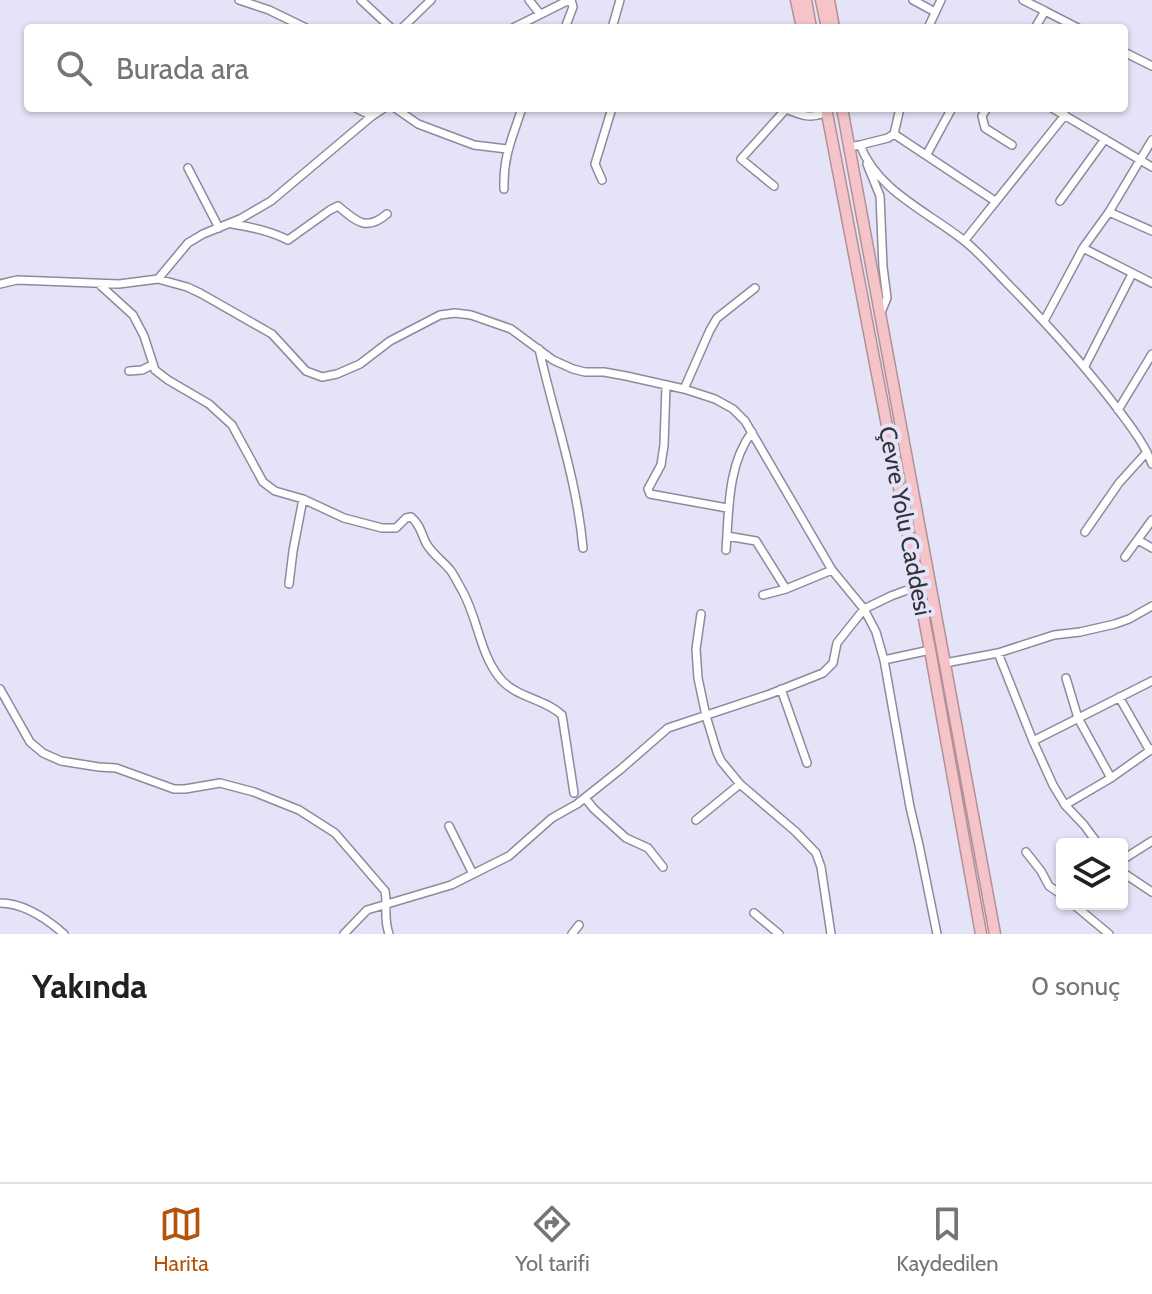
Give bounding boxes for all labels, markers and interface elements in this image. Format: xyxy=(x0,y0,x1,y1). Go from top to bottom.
search box xyxy=(24,24,1128,112)
icon: search xyxy=(52,46,96,90)
text: Burada ara xyxy=(116,50,249,87)
street label: Çevre Yolu Caddesi xyxy=(873,424,938,618)
map controls xyxy=(1056,838,1128,910)
button: layers xyxy=(1056,838,1128,910)
text: Yakında xyxy=(32,965,147,1007)
text: 0 sonuç xyxy=(1031,970,1120,1002)
tab: Harita xyxy=(153,1202,209,1277)
tab: Yol tarifi xyxy=(515,1202,590,1277)
tab: Kaydedilen xyxy=(896,1202,999,1277)

